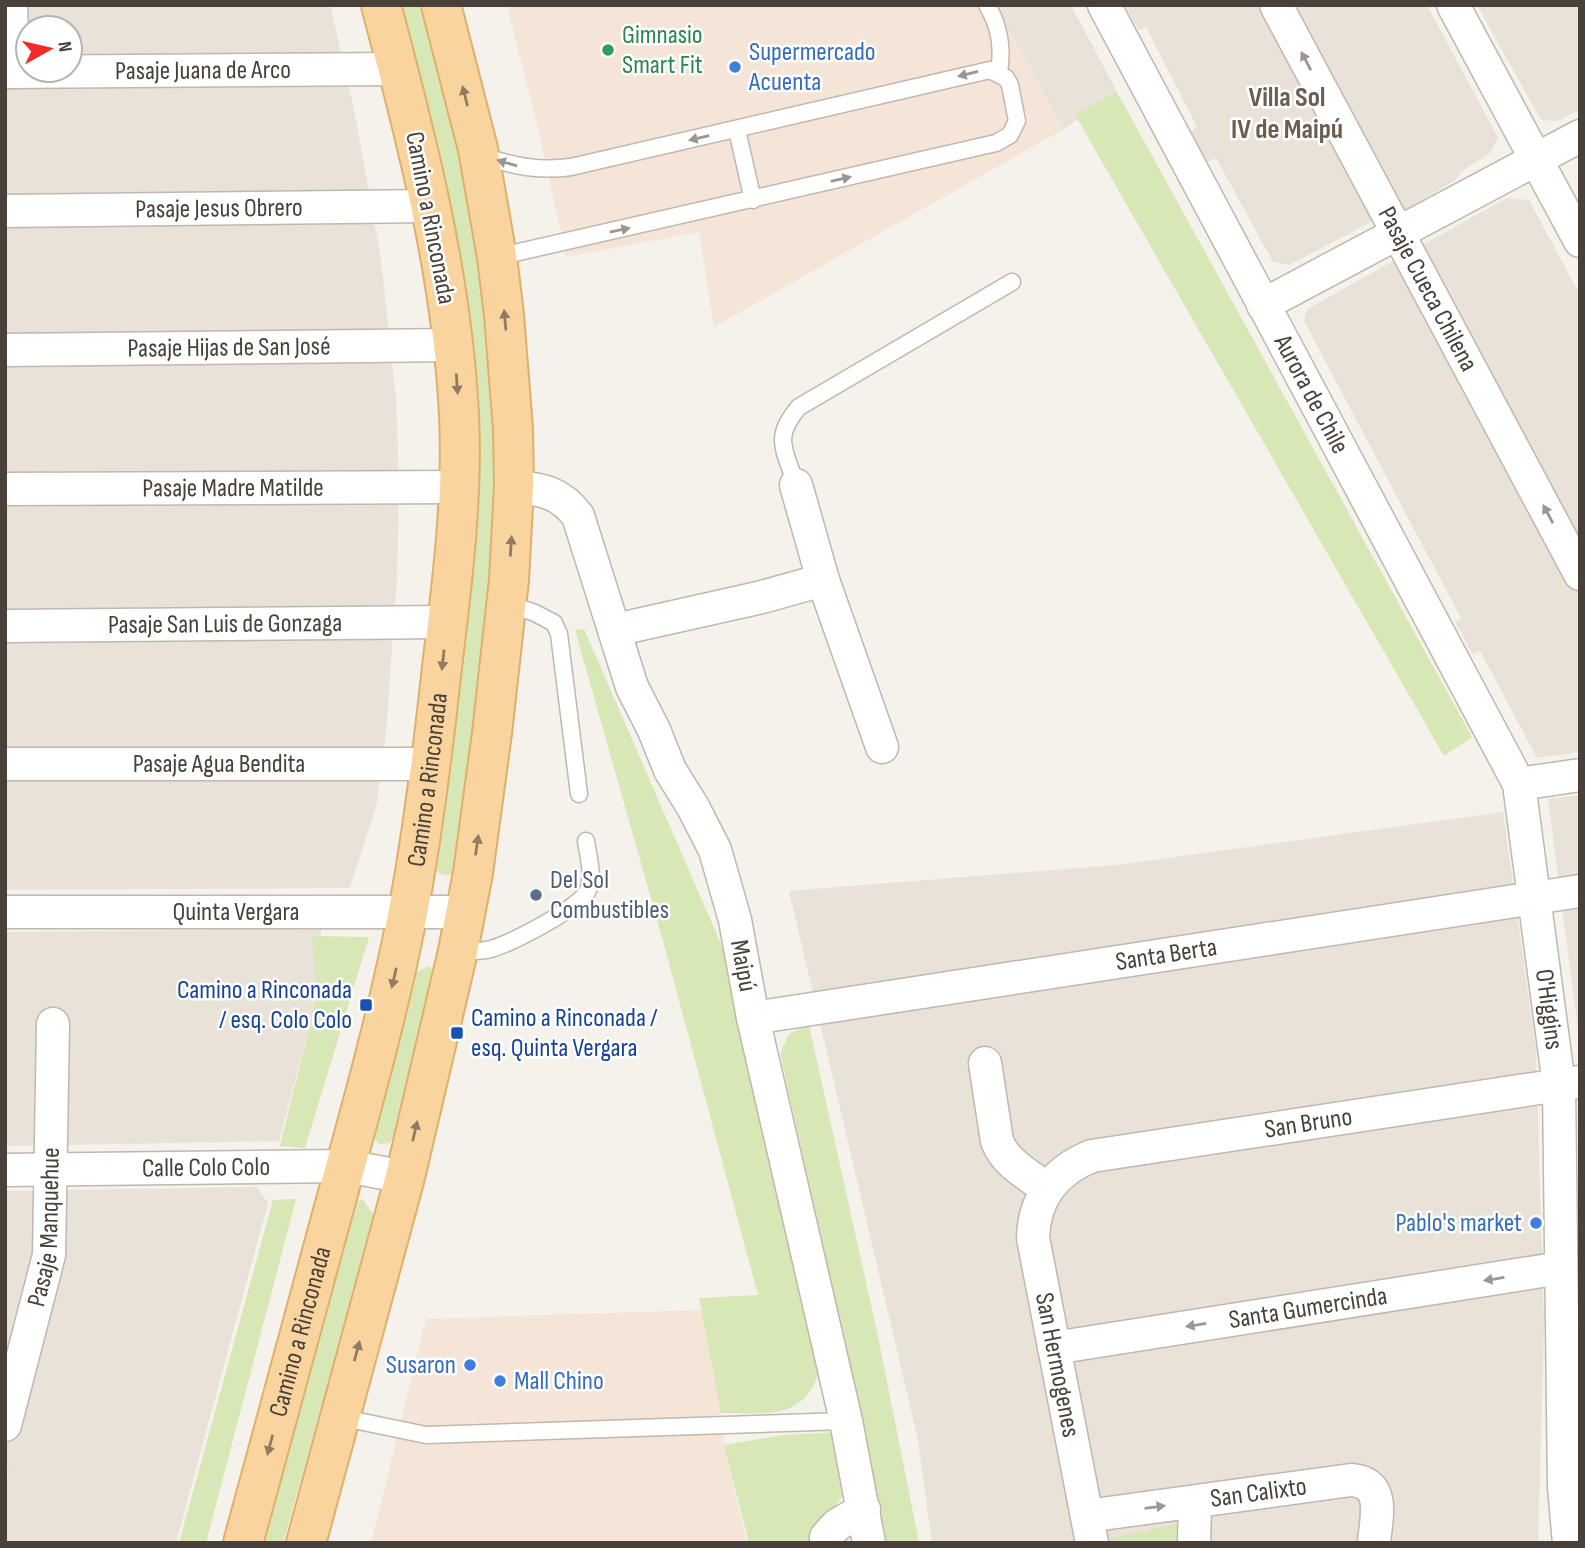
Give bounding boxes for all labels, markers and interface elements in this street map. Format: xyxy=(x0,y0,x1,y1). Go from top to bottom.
north arrow xyxy=(14,14,84,84)
place label: Gimnasio Smart Fit xyxy=(622,20,703,81)
place label: Supermercado Acuenta xyxy=(748,37,876,98)
text: N xyxy=(52,40,76,53)
marker: Gimnasio Smart Fit xyxy=(600,42,616,58)
one-way arrow xyxy=(1300,51,1312,71)
street label: Pasaje Juana de Arco xyxy=(115,54,291,87)
marker: Supermercado Acuenta xyxy=(727,59,743,75)
one-way arrow xyxy=(957,69,979,80)
district label: Villa Sol IV de Maipú xyxy=(1231,81,1343,146)
one-way arrow xyxy=(459,86,469,107)
street label: Camino a Rinconada xyxy=(398,129,462,307)
one-way arrow xyxy=(688,133,710,144)
one-way arrow xyxy=(496,158,517,168)
one-way arrow xyxy=(831,174,853,185)
street label: Pasaje Jesus Obrero xyxy=(135,192,303,225)
street label: Pasaje Cueca Chilena xyxy=(1371,201,1484,377)
one-way arrow xyxy=(609,224,631,235)
one-way arrow xyxy=(499,309,510,331)
street label: Aurora de Chile xyxy=(1267,328,1356,459)
street label: Pasaje Hijas de San José xyxy=(127,331,331,364)
one-way arrow xyxy=(451,373,462,395)
street label: Pasaje Madre Matilde xyxy=(142,472,324,504)
one-way arrow xyxy=(1542,504,1553,524)
one-way arrow xyxy=(506,534,517,556)
street label: Pasaje San Luis de Gonzaga xyxy=(108,607,342,641)
one-way arrow xyxy=(438,649,449,671)
street label: Camino a Rinconada xyxy=(401,691,455,869)
street label: Pasaje Agua Bendita xyxy=(133,749,305,780)
one-way arrow xyxy=(472,834,483,856)
place label: Del Sol Combustibles xyxy=(550,865,669,926)
marker: Del Sol Combustibles xyxy=(528,887,544,903)
street label: Quinta Vergara xyxy=(172,897,300,928)
street label: Santa Berta xyxy=(1113,931,1219,978)
street label: Maipú xyxy=(723,937,763,994)
street label: O'Higgins xyxy=(1528,967,1570,1052)
one-way arrow xyxy=(388,968,399,990)
place label: Camino a Rinconada / esq. Colo Colo xyxy=(177,975,352,1036)
marker: Camino a Rinconada / esq. Colo Colo xyxy=(358,997,374,1013)
place label: Camino a Rinconada / esq. Quinta Vergara xyxy=(471,1003,658,1064)
marker: Camino a Rinconada / esq. Quinta Vergara xyxy=(449,1025,465,1041)
street label: San Bruno xyxy=(1262,1101,1354,1145)
one-way arrow xyxy=(410,1120,421,1142)
street label: Pasaje Manquehue xyxy=(21,1147,66,1310)
street label: Calle Colo Colo xyxy=(142,1151,270,1184)
place label: Pablo's market xyxy=(1395,1208,1522,1239)
marker: Pablo's market xyxy=(1528,1215,1544,1231)
street label: Camino a Rinconada xyxy=(263,1243,338,1420)
one-way arrow xyxy=(1482,1274,1504,1285)
street label: Santa Gumercinda xyxy=(1227,1280,1389,1336)
street label: San Hermogenes xyxy=(1028,1290,1086,1440)
one-way arrow xyxy=(1185,1320,1207,1331)
one-way arrow xyxy=(352,1340,362,1361)
place label: Susaron xyxy=(386,1350,456,1381)
marker: Susaron xyxy=(462,1357,478,1373)
place label: Mall Chino xyxy=(514,1366,604,1397)
marker: Mall Chino xyxy=(492,1373,508,1389)
one-way arrow xyxy=(264,1434,274,1455)
street label: San Calixto xyxy=(1208,1471,1309,1515)
one-way arrow xyxy=(1144,1502,1166,1513)

